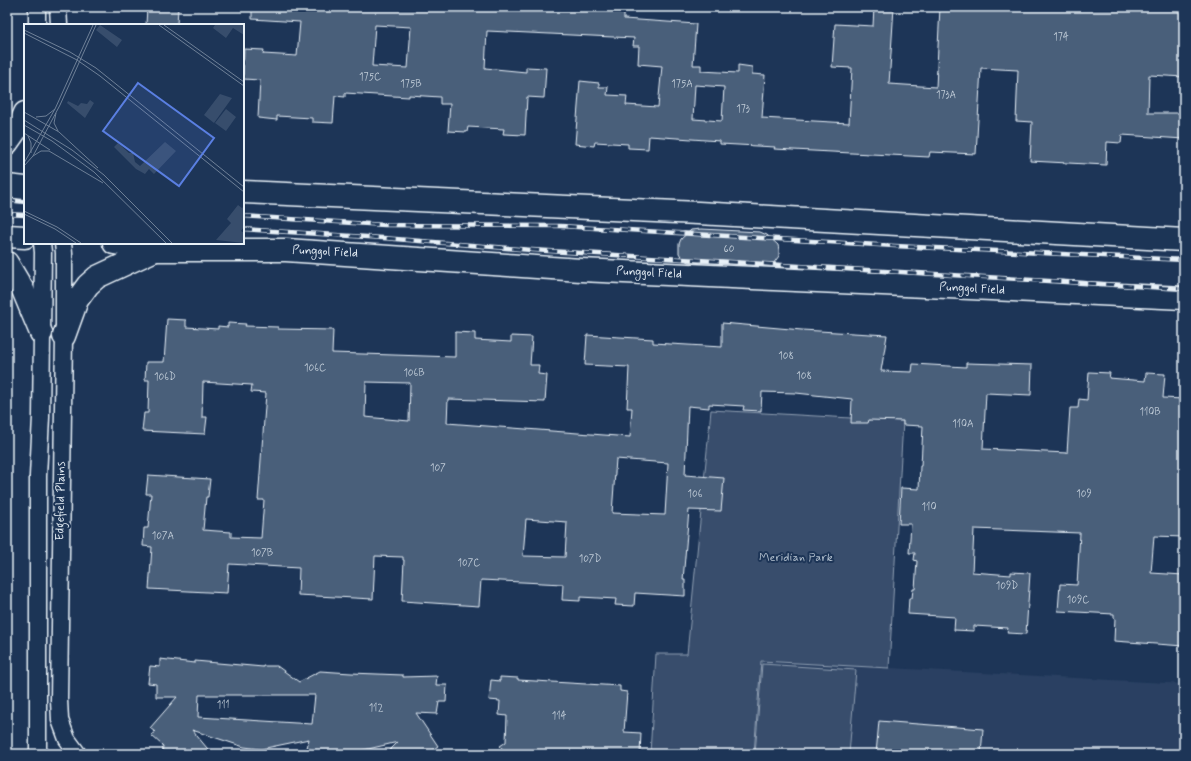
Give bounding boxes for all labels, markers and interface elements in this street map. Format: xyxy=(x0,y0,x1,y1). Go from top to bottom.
inset map xyxy=(24,24,244,244)
house number: 174 xyxy=(1053,31,1069,44)
house number: 175C xyxy=(359,71,381,84)
house number: 175B xyxy=(400,78,422,91)
house number: 175A xyxy=(671,78,693,91)
house number: 173A xyxy=(936,89,956,102)
house number: 173 xyxy=(736,103,750,116)
street label: Punggol Field xyxy=(292,242,358,262)
house number: 60 xyxy=(724,243,735,256)
street label: Punggol Field xyxy=(616,263,682,283)
street label: Punggol Field xyxy=(939,279,1005,299)
house number: 108 xyxy=(778,350,794,363)
house number: 106C xyxy=(304,362,326,375)
house number: 106B xyxy=(403,367,425,380)
house number: 108 xyxy=(796,370,812,383)
house number: 106D xyxy=(154,371,176,384)
house number: 110B xyxy=(1139,406,1161,419)
house number: 110A xyxy=(952,418,974,431)
street label: Edgefield Plains xyxy=(52,461,71,541)
house number: 107 xyxy=(430,462,446,475)
house number: 106 xyxy=(688,488,703,501)
house number: 109 xyxy=(1076,488,1092,501)
house number: 110 xyxy=(922,501,936,514)
house number: 107A xyxy=(152,530,174,543)
house number: 107B xyxy=(251,547,273,560)
park label: Meridian Park xyxy=(759,550,833,566)
house number: 107D xyxy=(579,553,601,566)
house number: 107C xyxy=(458,557,480,570)
house number: 109D xyxy=(996,580,1018,593)
house number: 109C xyxy=(1067,594,1089,607)
house number: 111 xyxy=(217,699,229,712)
house number: 112 xyxy=(369,702,383,715)
house number: 114 xyxy=(552,710,566,723)

